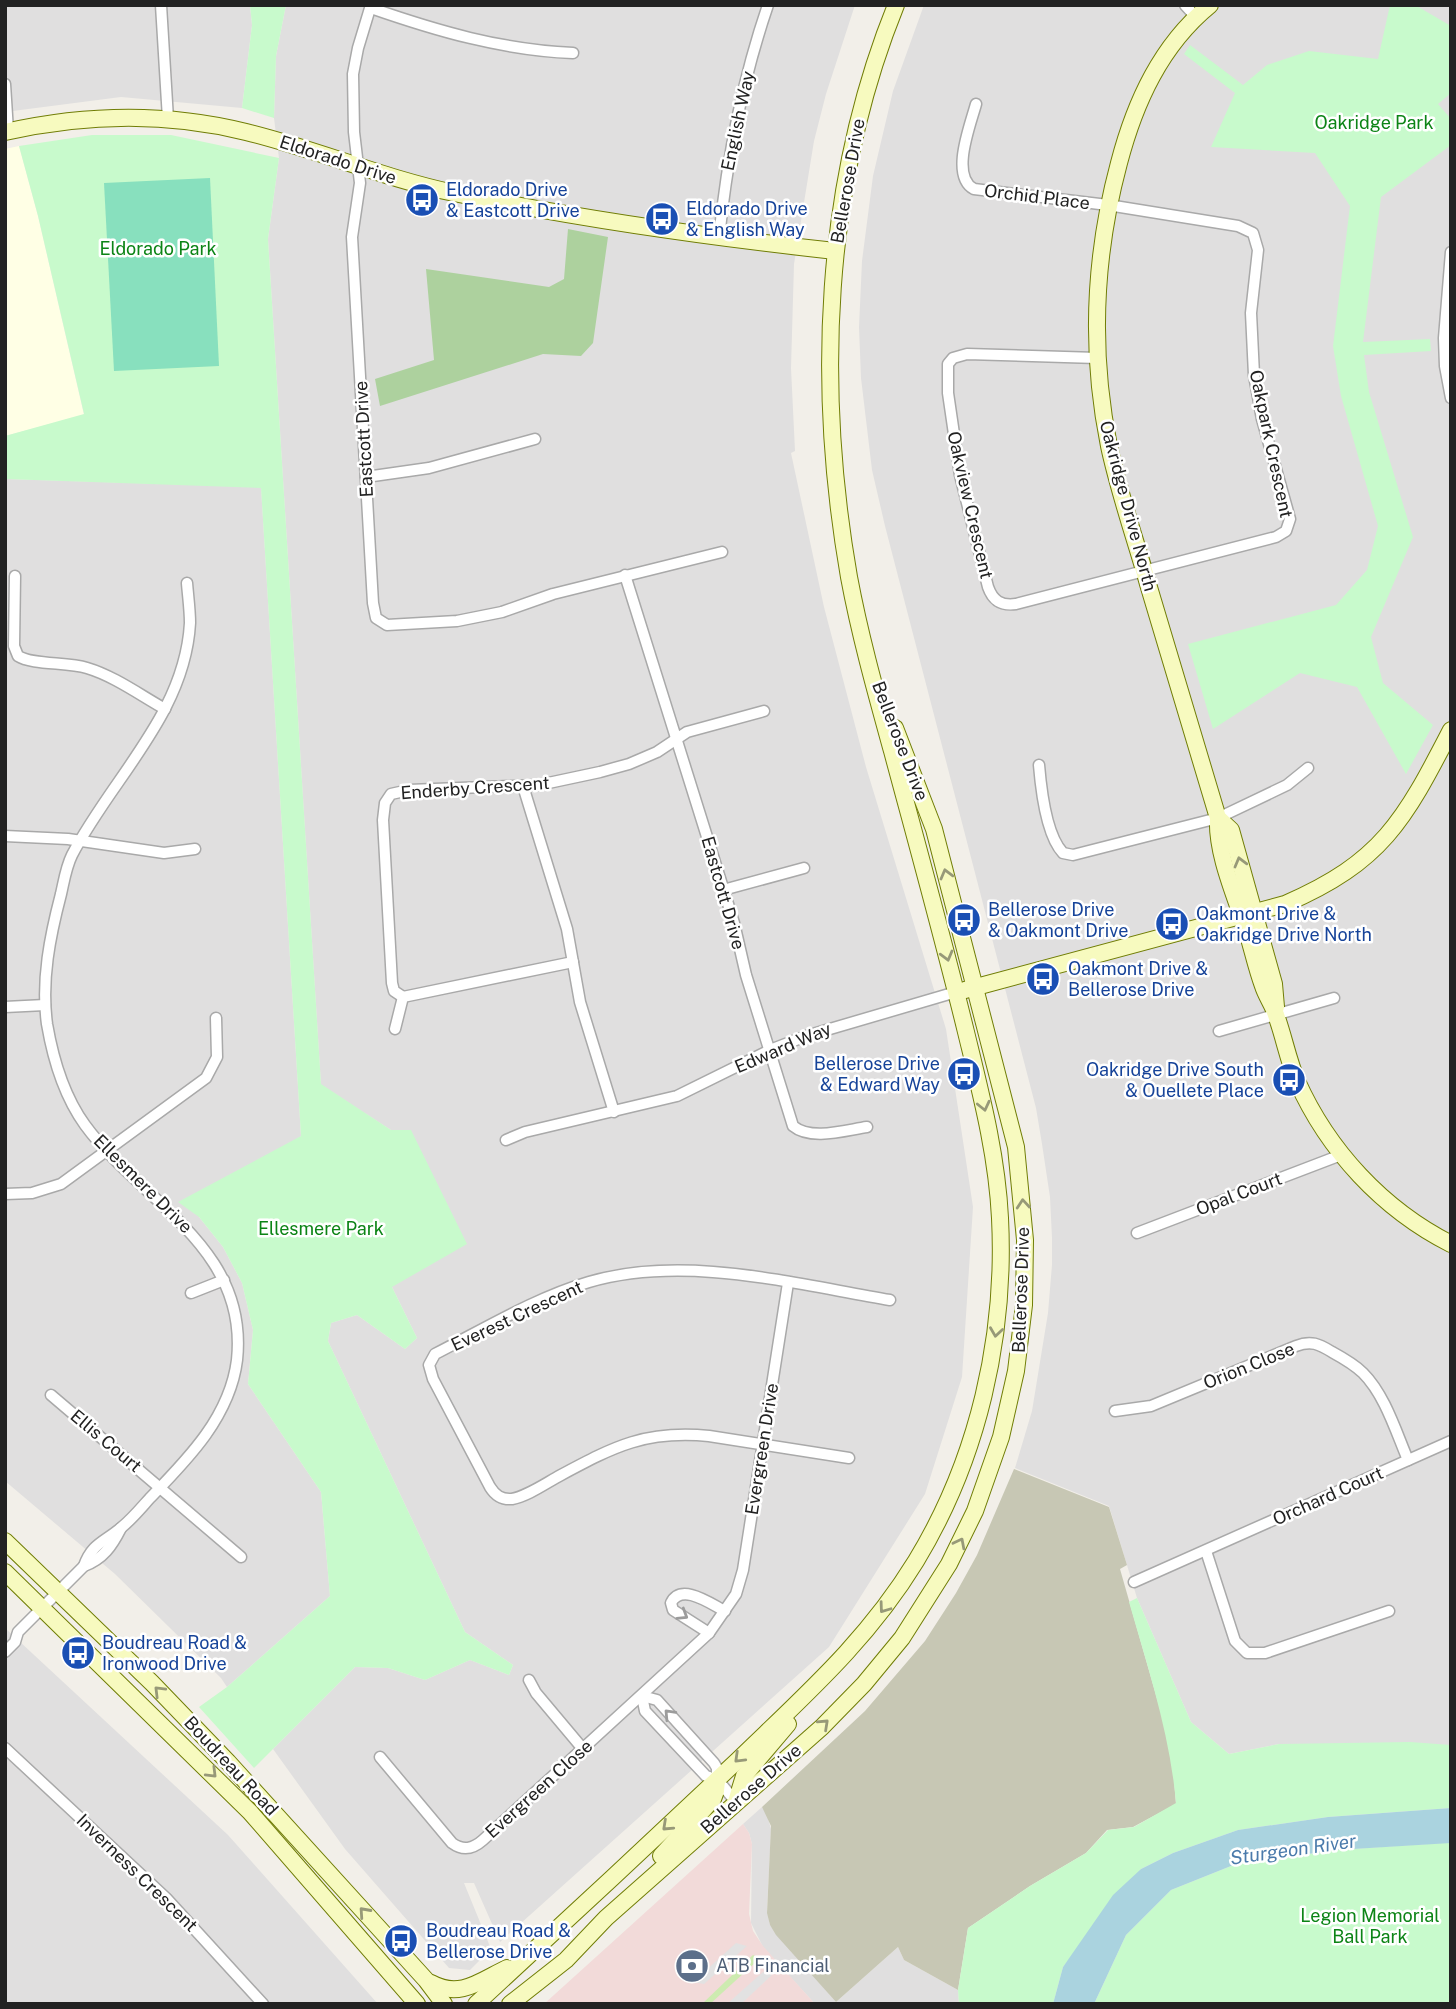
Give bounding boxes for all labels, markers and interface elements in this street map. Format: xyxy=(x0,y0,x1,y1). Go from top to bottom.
street label: English Way xyxy=(717,69,758,173)
park label: Oakridge Park xyxy=(1314,112,1434,133)
street label: Bellerose Drive xyxy=(826,117,869,245)
street label: Eldorado Drive xyxy=(277,131,399,188)
place label: Eldorado Drive & Eastcott Drive xyxy=(446,179,580,221)
street label: Orchid Place xyxy=(983,180,1091,213)
bus stop icon: Eldorado Drive & Eastcott Drive xyxy=(403,181,441,219)
place label: Eldorado Drive & English Way xyxy=(686,198,808,240)
bus stop icon: Eldorado Drive & English Way xyxy=(643,200,681,238)
park label: Eldorado Park xyxy=(99,238,217,259)
street label: Oakpark Crescent xyxy=(1246,368,1297,520)
street label: Eastcott Drive xyxy=(350,380,377,498)
street label: Oakridge Drive North xyxy=(1096,418,1161,593)
street label: Oakview Crescent xyxy=(943,429,998,581)
street label: Bellerose Drive xyxy=(868,678,933,804)
street label: Enderby Crescent xyxy=(400,772,550,803)
street label: Eastcott Drive xyxy=(697,834,750,952)
one-way arrow xyxy=(1234,857,1248,869)
one-way arrow xyxy=(940,868,954,880)
place label: Bellerose Drive & Oakmont Drive xyxy=(988,899,1128,941)
bus stop icon: Bellerose Drive & Oakmont Drive xyxy=(945,901,983,939)
place label: Oakmont Drive & Oakridge Drive North xyxy=(1196,903,1372,945)
bus stop icon: Oakmont Drive & Oakridge Drive North xyxy=(1153,905,1191,943)
one-way arrow xyxy=(939,950,953,962)
place label: Oakmont Drive & Bellerose Drive xyxy=(1068,958,1208,1000)
bus stop icon: Oakmont Drive & Bellerose Drive xyxy=(1024,960,1062,998)
street label: Edward Way xyxy=(731,1018,835,1077)
place label: Bellerose Drive & Edward Way xyxy=(814,1053,940,1095)
bus stop icon: Bellerose Drive & Edward Way xyxy=(945,1055,983,1093)
place label: Oakridge Drive South & Ouellete Place xyxy=(1086,1059,1264,1101)
bus stop icon: Oakridge Drive South & Ouellete Place xyxy=(1270,1061,1308,1099)
one-way arrow xyxy=(975,1100,990,1112)
street label: Ellesmere Drive xyxy=(90,1130,197,1237)
street label: Opal Court xyxy=(1193,1168,1285,1220)
one-way arrow xyxy=(1016,1198,1031,1209)
park label: Ellesmere Park xyxy=(258,1218,384,1239)
street label: Bellerose Drive xyxy=(1008,1226,1033,1353)
street label: Everest Crescent xyxy=(448,1276,586,1355)
one-way arrow xyxy=(988,1326,1003,1338)
street label: Orion Close xyxy=(1200,1338,1297,1393)
street label: Evergreen Drive xyxy=(741,1382,782,1516)
street label: Ellis Court xyxy=(67,1405,146,1476)
street label: Orchard Court xyxy=(1269,1462,1386,1529)
one-way arrow xyxy=(951,1538,965,1550)
one-way arrow xyxy=(880,1600,892,1613)
one-way arrow xyxy=(675,1607,688,1620)
place label: Boudreau Road & Ironwood Drive xyxy=(102,1632,247,1674)
bus stop icon: Boudreau Road & Ironwood Drive xyxy=(59,1634,97,1672)
one-way arrow xyxy=(155,1686,168,1699)
one-way arrow xyxy=(665,1709,678,1722)
street label: Boudreau Road xyxy=(180,1712,283,1820)
one-way arrow xyxy=(816,1720,829,1733)
street label: Evergreen Close xyxy=(481,1735,597,1842)
street label: Bellerose Drive xyxy=(696,1739,805,1838)
one-way arrow xyxy=(735,1749,748,1762)
one-way arrow xyxy=(203,1765,216,1778)
street label: Inverness Crescent xyxy=(73,1810,202,1936)
one-way arrow xyxy=(662,1818,675,1830)
water label: Sturgeon River xyxy=(1229,1829,1358,1869)
park label: Legion Memorial Ball Park xyxy=(1300,1905,1440,1947)
one-way arrow xyxy=(360,1907,372,1920)
place label: Boudreau Road & Bellerose Drive xyxy=(426,1920,571,1962)
bus stop icon: Boudreau Road & Bellerose Drive xyxy=(382,1922,420,1960)
bank icon: ATB Financial xyxy=(673,1947,711,1985)
place label: ATB Financial xyxy=(716,1955,830,1976)

